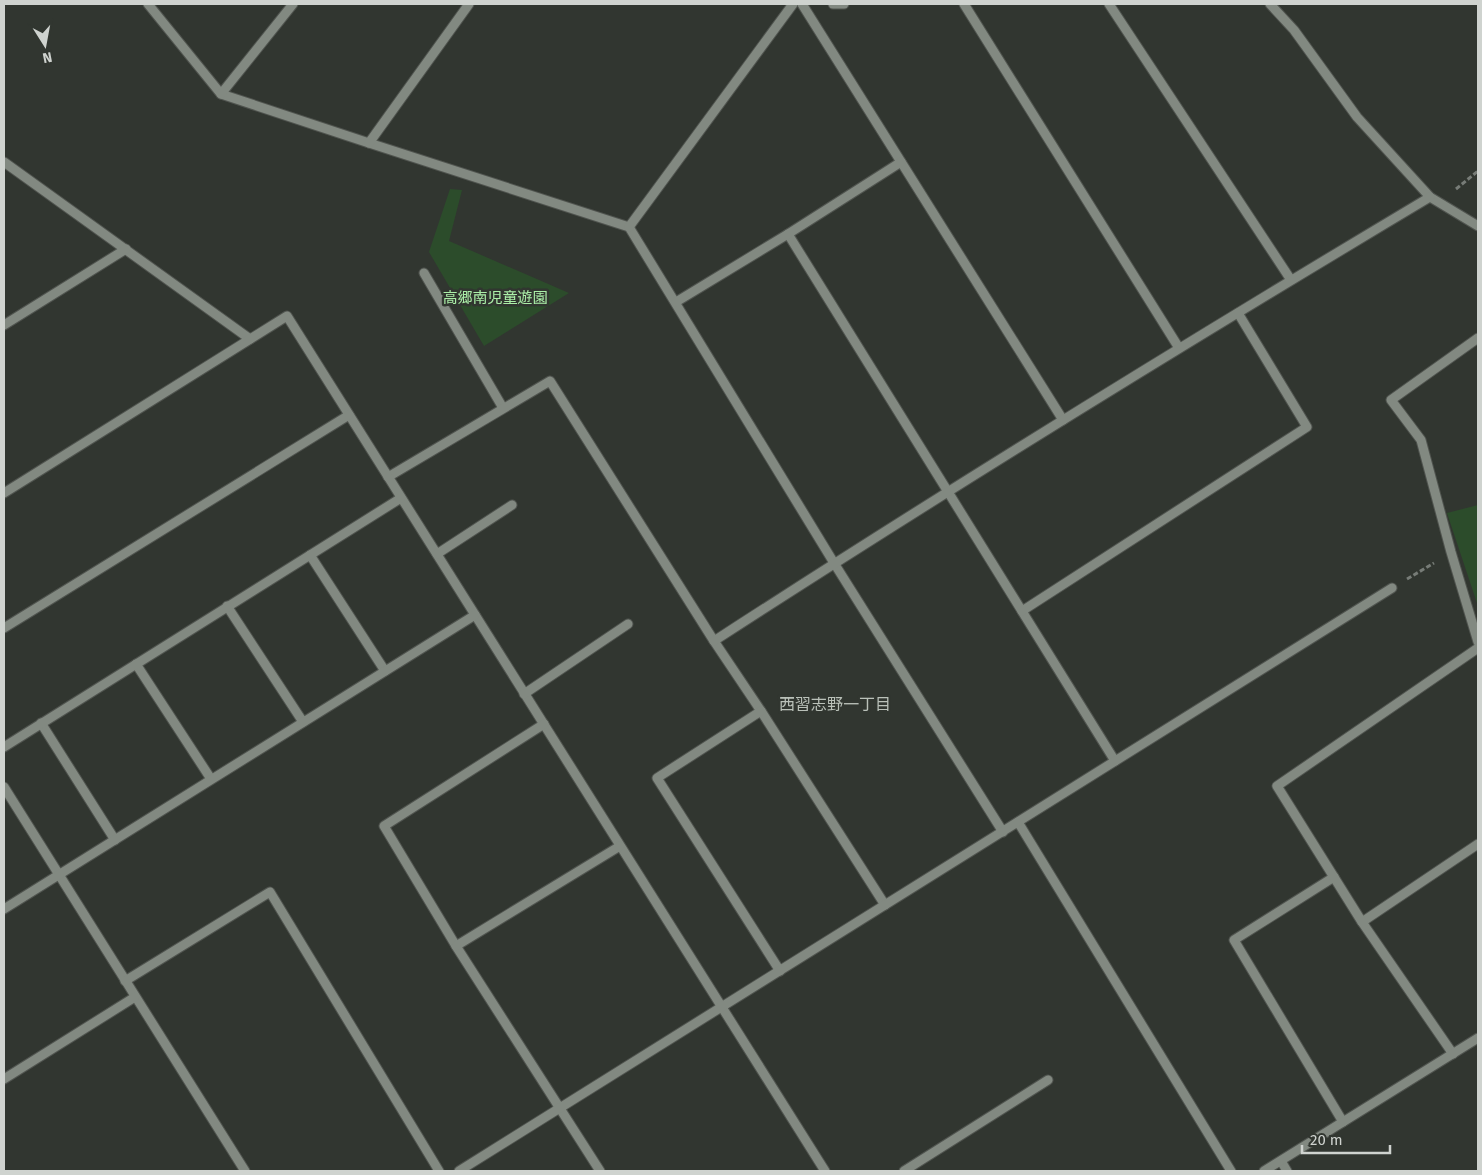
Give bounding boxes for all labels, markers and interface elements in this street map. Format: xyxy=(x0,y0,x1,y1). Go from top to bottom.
north arrow xyxy=(20,20,70,70)
text: N xyxy=(41,48,54,67)
park label: 高郷南児童遊園 xyxy=(442,289,548,307)
district label: 西習志野一丁目 xyxy=(779,695,891,714)
scale bar xyxy=(1302,1122,1390,1154)
text: 20 m xyxy=(1310,1131,1343,1149)

